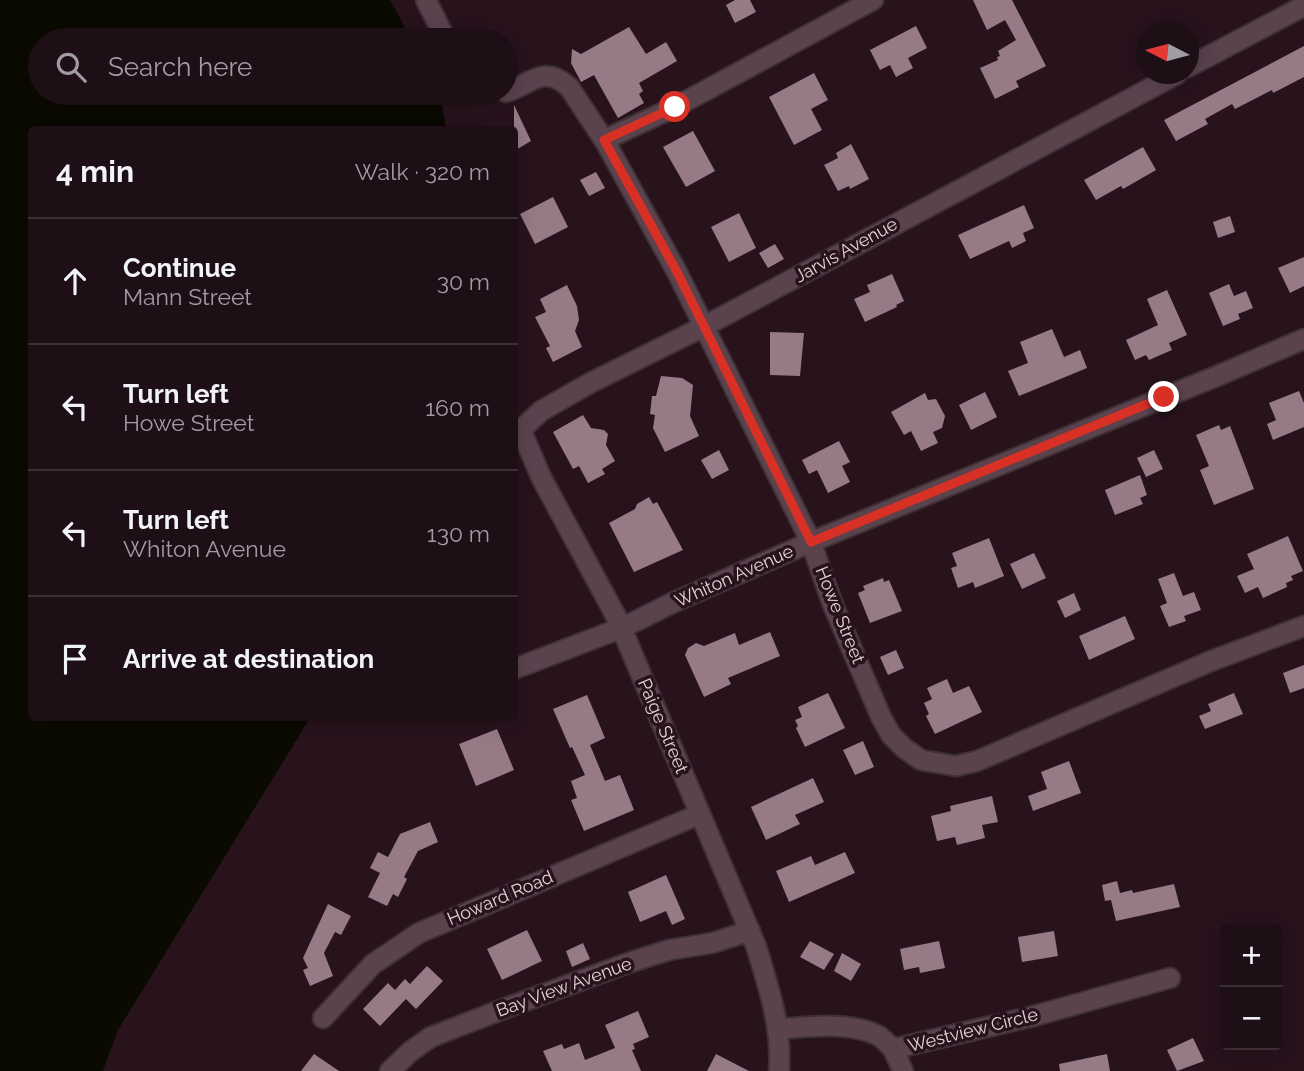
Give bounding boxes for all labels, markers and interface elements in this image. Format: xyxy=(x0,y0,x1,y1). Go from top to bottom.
north arrow xyxy=(1136,21,1199,84)
search box xyxy=(28,28,518,105)
icon: search xyxy=(52,48,90,86)
text: Search here xyxy=(108,52,252,82)
route start xyxy=(659,91,690,122)
text: 4 min xyxy=(56,154,134,189)
text: Walk · 320 m xyxy=(355,158,490,185)
street label: Jarvis Avenue xyxy=(791,213,901,286)
text: Continue xyxy=(123,253,236,283)
icon: ahead xyxy=(56,262,94,300)
text: 30 m xyxy=(437,268,490,295)
text: Mann Street xyxy=(123,283,252,310)
text: Turn left xyxy=(123,379,229,409)
route end xyxy=(1148,381,1179,412)
icon: left xyxy=(56,388,94,426)
text: 160 m xyxy=(425,394,490,421)
text: Howe Street xyxy=(123,409,254,436)
text: Turn left xyxy=(123,505,229,535)
icon: left xyxy=(56,514,94,552)
text: 130 m xyxy=(427,520,490,547)
text: Whiton Avenue xyxy=(123,535,286,562)
street label: Whiton Avenue xyxy=(671,540,797,611)
street label: Howe Street xyxy=(811,563,869,666)
icon: arrive xyxy=(56,640,94,678)
text: Arrive at destination xyxy=(123,644,374,674)
street label: Paige Street xyxy=(634,675,693,776)
street label: Howard Road xyxy=(444,866,556,929)
map controls xyxy=(1220,924,1283,1050)
button: + xyxy=(1220,924,1283,987)
street label: Bay View Avenue xyxy=(493,952,635,1021)
button: − xyxy=(1220,987,1283,1050)
street label: Westview Circle xyxy=(906,1003,1040,1056)

